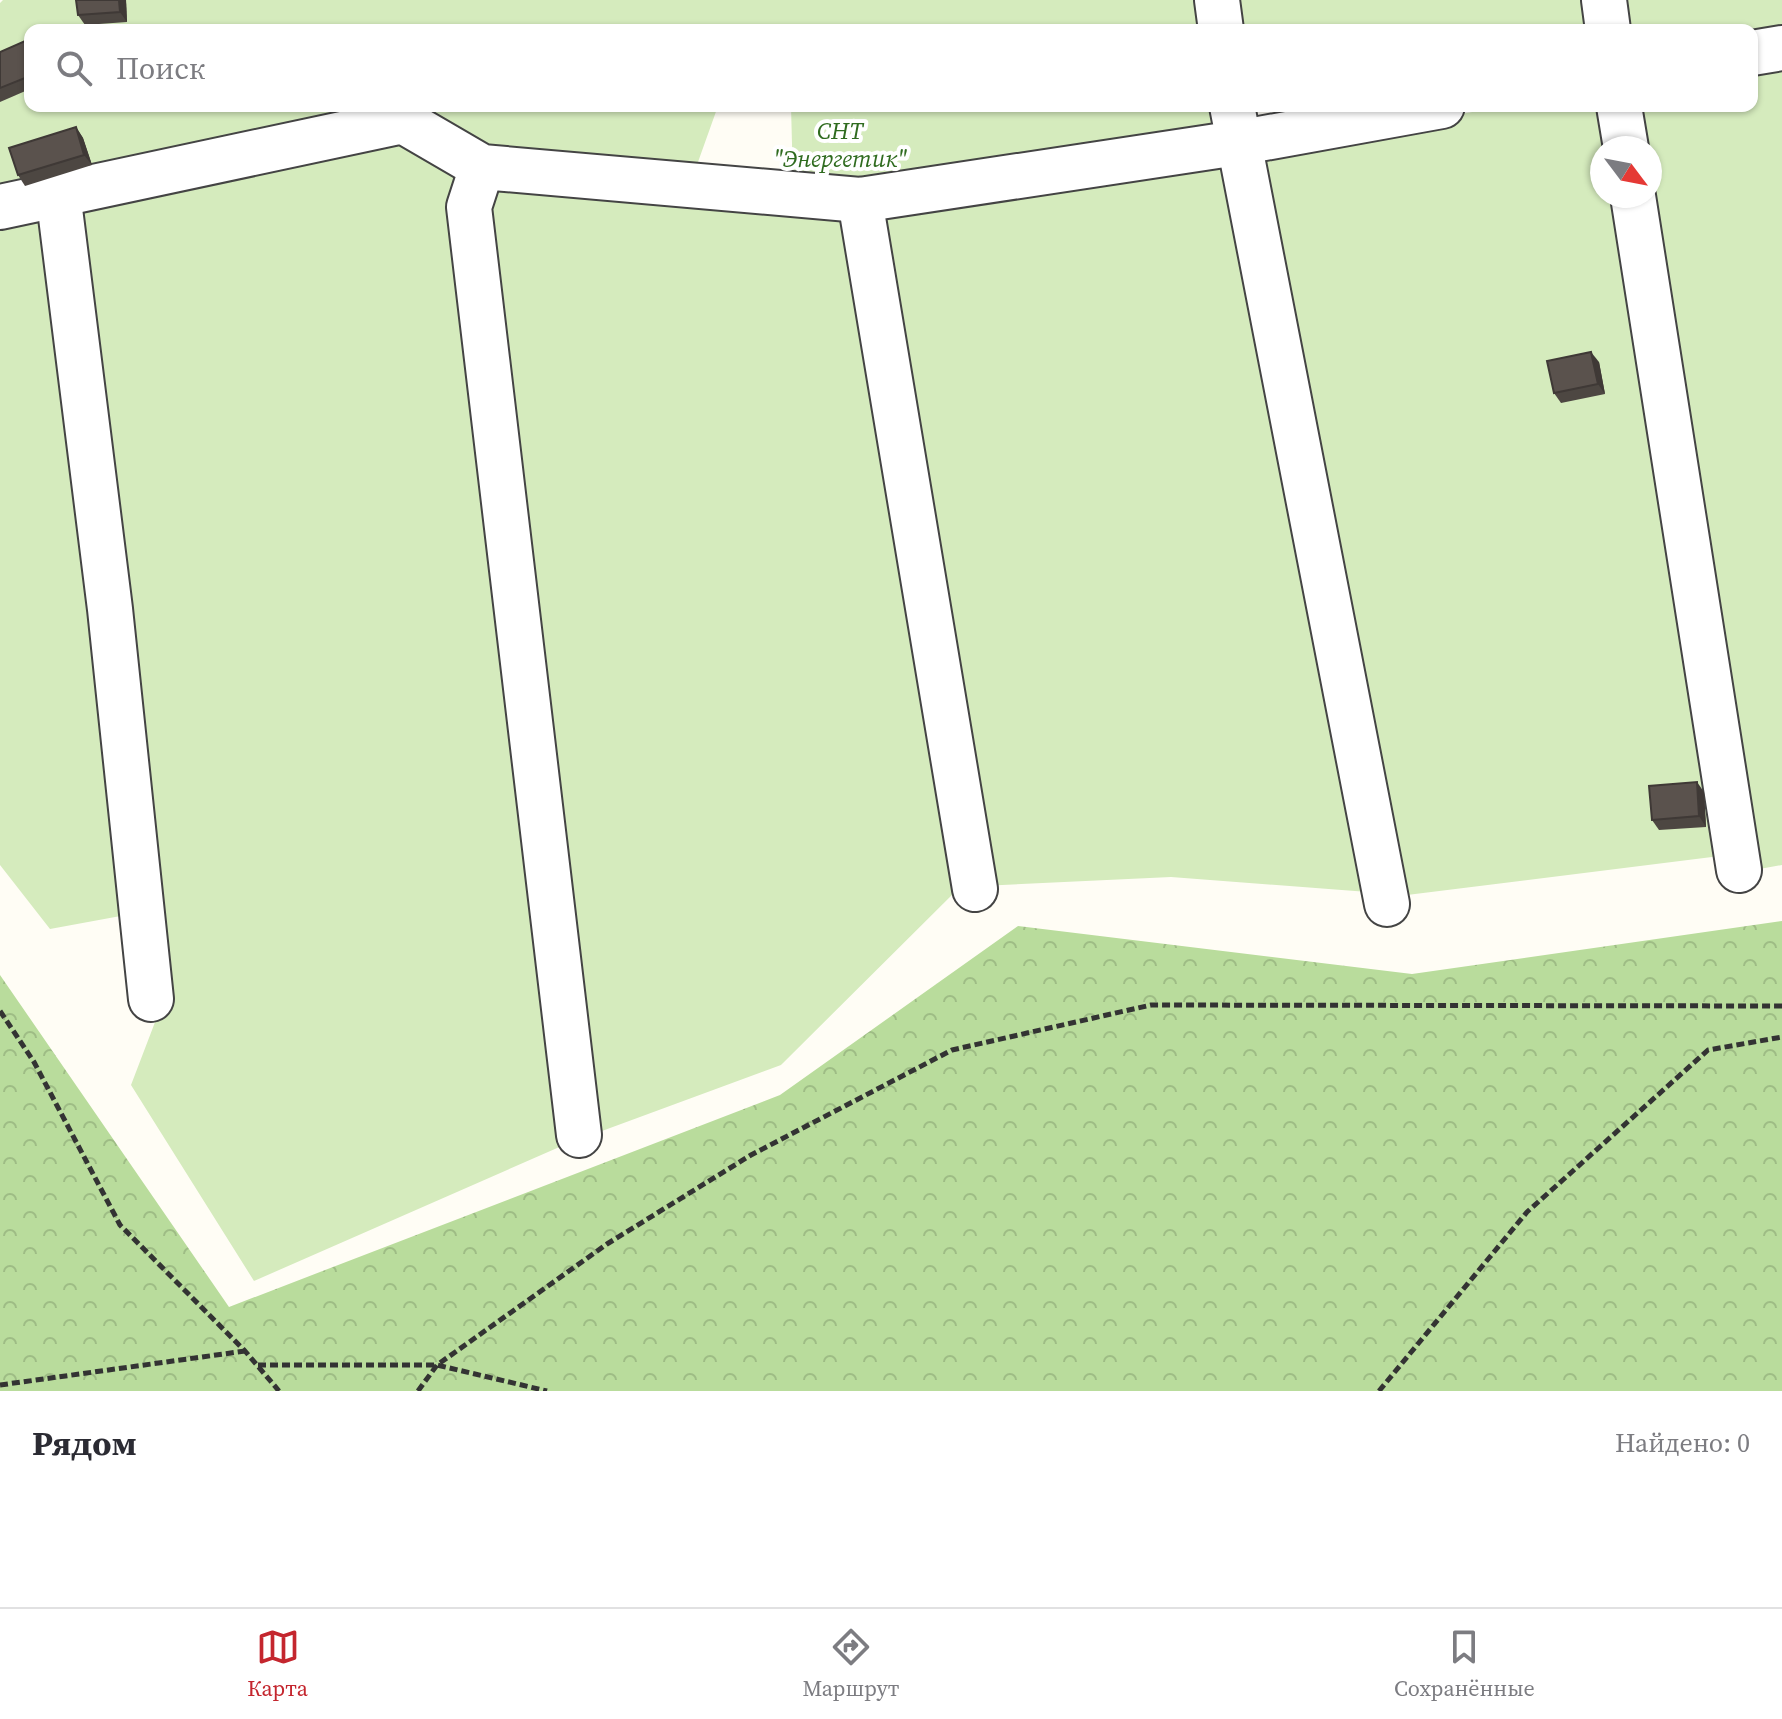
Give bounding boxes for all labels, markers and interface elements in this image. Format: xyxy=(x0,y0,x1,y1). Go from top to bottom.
search box xyxy=(24,24,1758,112)
icon: search xyxy=(52,46,96,90)
text: Поиск xyxy=(116,48,205,89)
park label: СНТ "Энергетик" xyxy=(773,114,907,175)
north arrow xyxy=(1590,136,1662,208)
text: Рядом xyxy=(32,1420,137,1466)
text: Найдено: 0 xyxy=(1615,1425,1750,1461)
tab: Карта xyxy=(247,1625,308,1703)
tab: Маршрут xyxy=(802,1625,899,1703)
tab: Сохранённые xyxy=(1394,1625,1535,1703)

